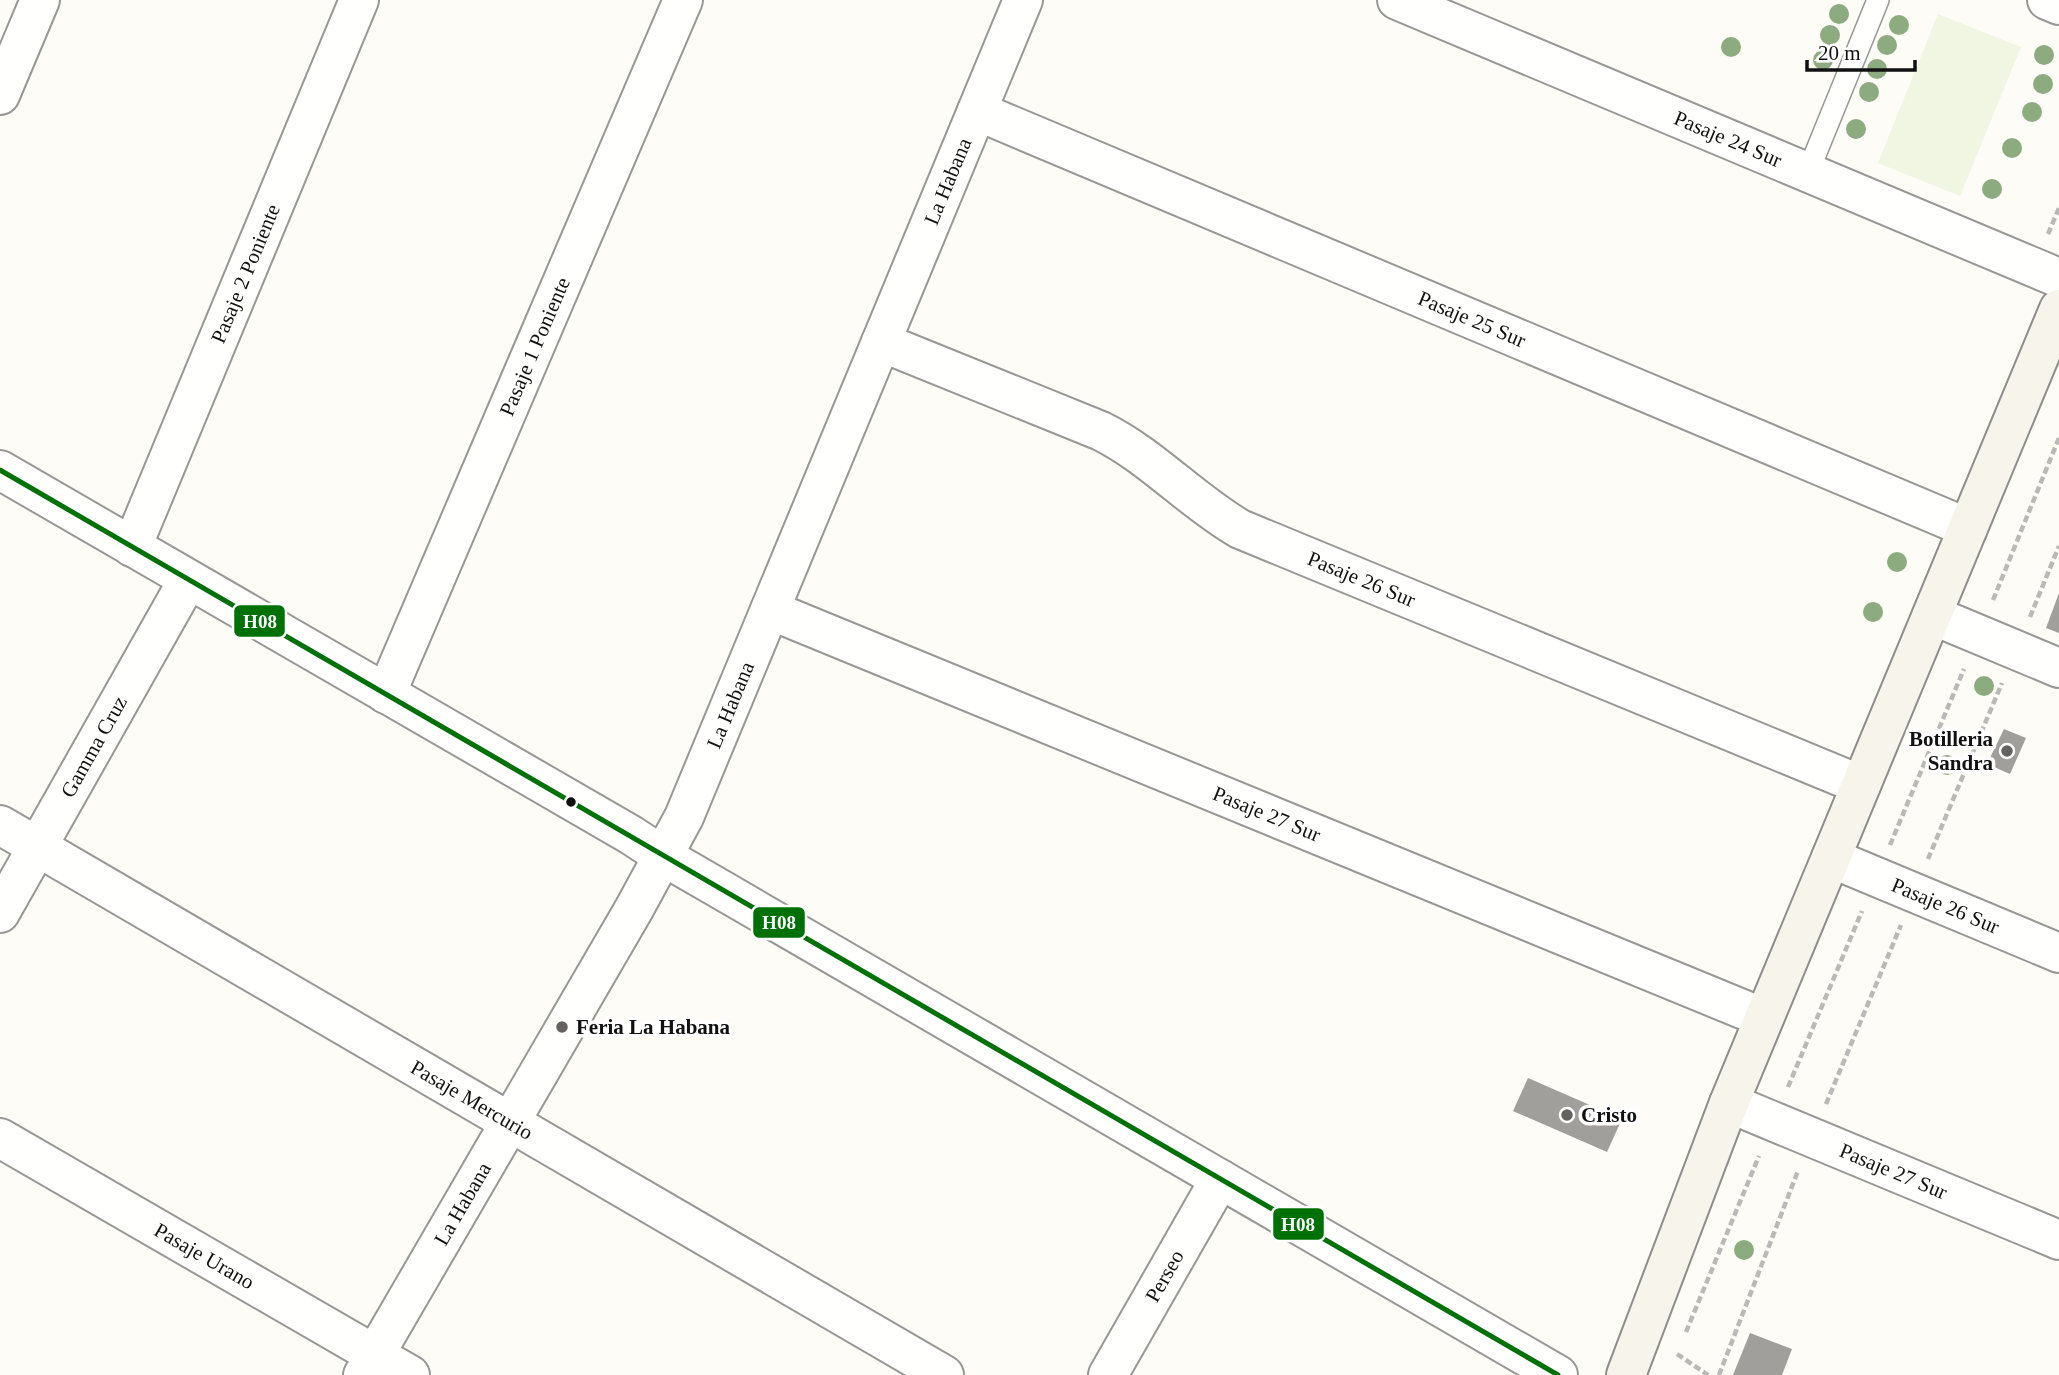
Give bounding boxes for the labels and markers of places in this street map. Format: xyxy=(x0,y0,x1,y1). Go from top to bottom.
place label: Botilleria Sandra xyxy=(1909,727,1993,775)
marker: Botilleria Sandra xyxy=(1999,743,2015,759)
unlabelled marker xyxy=(564,795,578,809)
place label: Feria La Habana xyxy=(576,1015,731,1039)
marker: Feria La Habana xyxy=(554,1019,570,1035)
place label: Cristo xyxy=(1581,1103,1637,1127)
marker: Cristo xyxy=(1559,1107,1575,1123)

